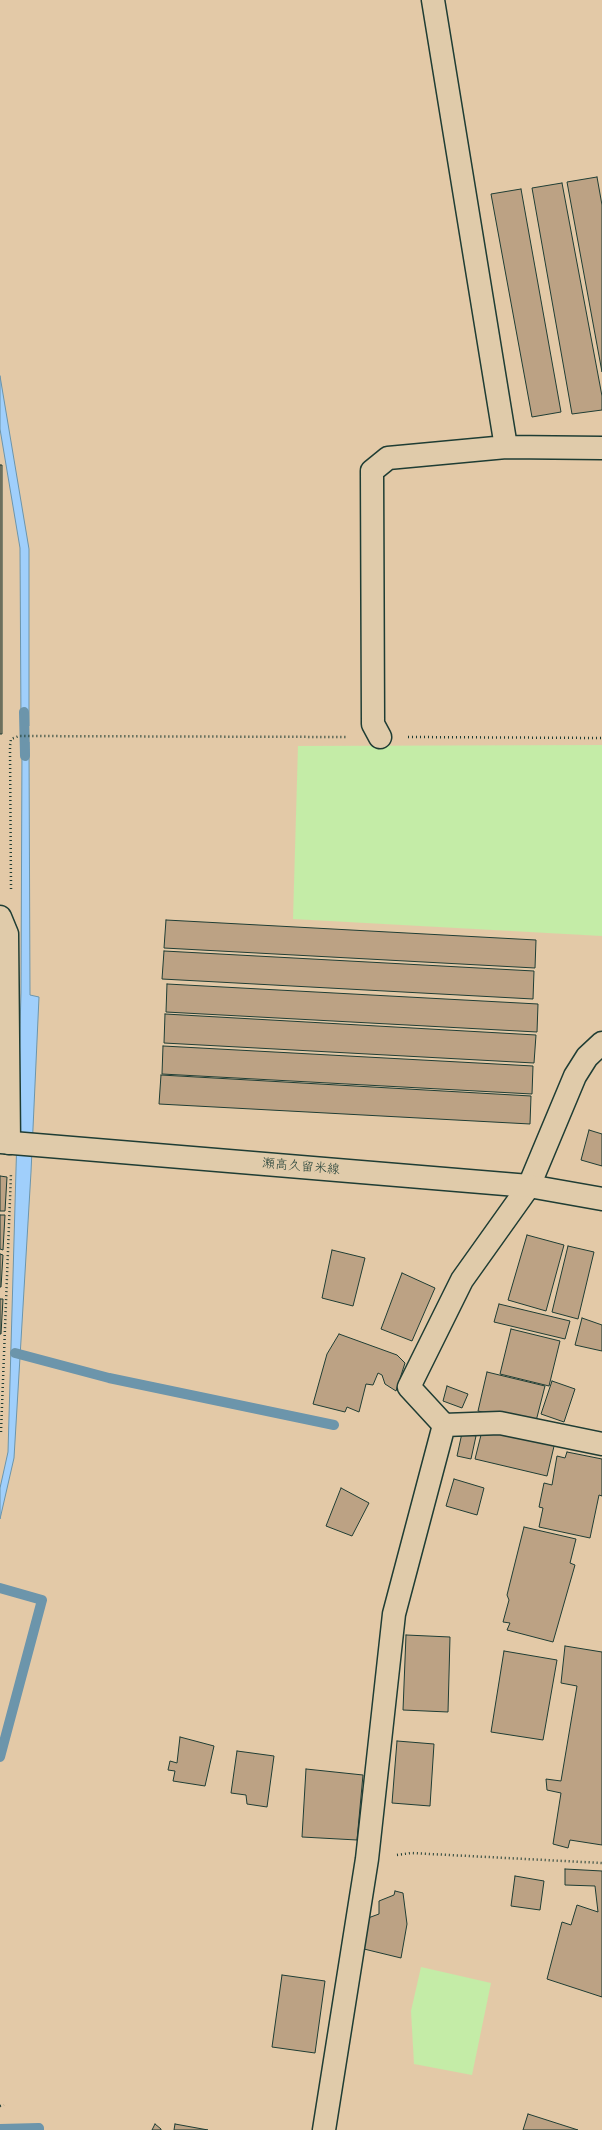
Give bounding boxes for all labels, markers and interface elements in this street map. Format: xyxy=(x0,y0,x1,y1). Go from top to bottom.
street label: 瀬高久留米線 xyxy=(261,1156,341,1178)

